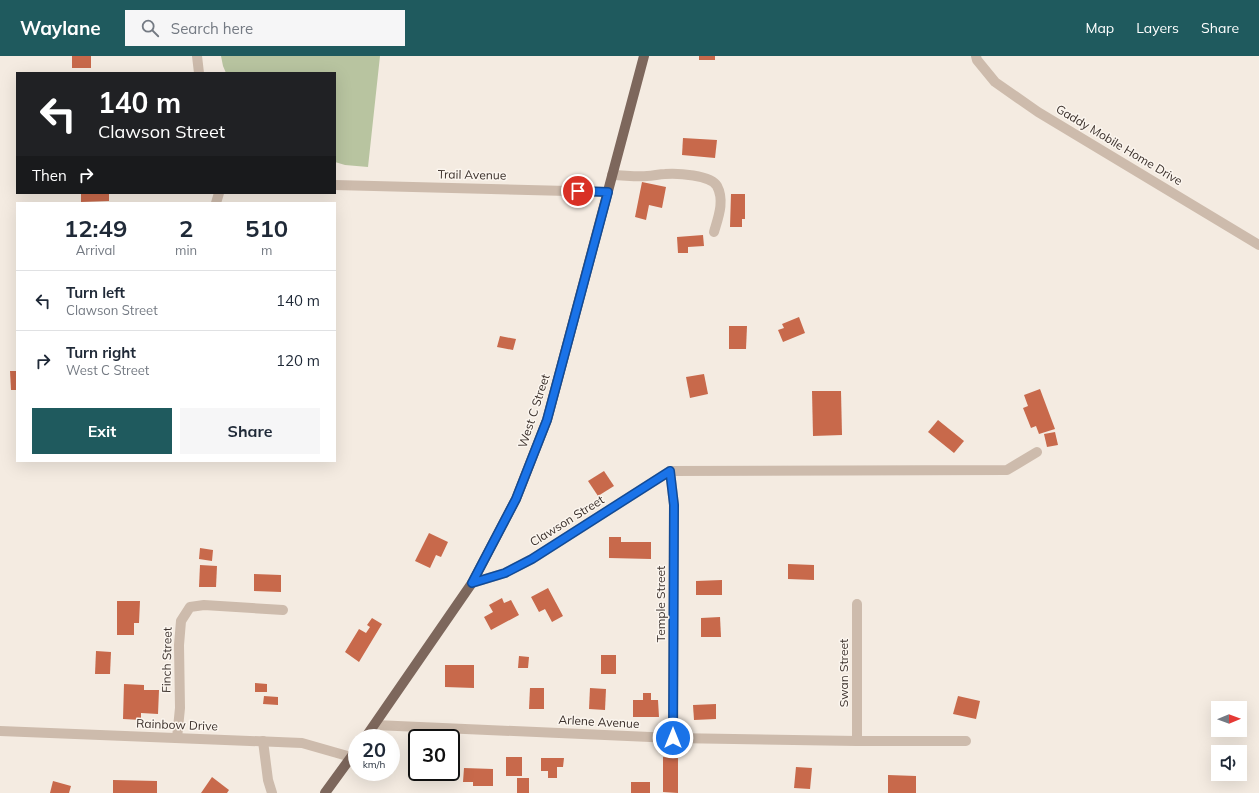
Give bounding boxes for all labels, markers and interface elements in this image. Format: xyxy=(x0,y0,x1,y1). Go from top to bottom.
search box xyxy=(125,10,405,46)
text: Waylane xyxy=(20,16,101,40)
icon: search xyxy=(139,17,161,39)
text: Search here xyxy=(171,19,253,38)
text: Map xyxy=(1085,19,1114,37)
text: Layers xyxy=(1136,19,1179,37)
text: Share xyxy=(1201,19,1239,37)
text: 140 m xyxy=(98,85,181,120)
icon: left xyxy=(32,88,84,140)
street label: Gaddy Mobile Home Drive xyxy=(1053,101,1185,188)
text: Clawson Street xyxy=(98,120,225,143)
icon: right xyxy=(75,164,97,186)
text: Then xyxy=(32,166,67,185)
street label: Trail Avenue xyxy=(438,166,506,183)
pin xyxy=(561,174,595,208)
icon: arrive xyxy=(567,180,589,202)
text: 12:49 xyxy=(64,213,127,243)
text: 2 xyxy=(179,213,193,243)
text: 510 xyxy=(245,213,288,243)
text: Arrival xyxy=(76,242,115,258)
text: min xyxy=(175,242,197,258)
text: m xyxy=(261,242,272,258)
text: Turn left xyxy=(66,283,125,302)
icon: left xyxy=(32,290,54,312)
text: 140 m xyxy=(276,291,320,310)
text: Clawson Street xyxy=(66,302,158,318)
text: Turn right xyxy=(66,343,136,362)
icon: right xyxy=(32,350,54,372)
text: 120 m xyxy=(276,351,320,370)
text: West C Street xyxy=(66,362,149,378)
street label: West C Street xyxy=(515,372,553,450)
button: Exit xyxy=(32,408,172,454)
button: Share xyxy=(180,408,320,454)
street label: Clawson Street xyxy=(527,492,607,549)
street label: Temple Street xyxy=(653,566,668,642)
street label: Finch Street xyxy=(158,627,175,693)
street label: Swan Street xyxy=(836,639,851,707)
north arrow xyxy=(1211,701,1247,737)
map controls xyxy=(1211,701,1247,781)
street label: Arlene Avenue xyxy=(558,712,640,731)
street label: Rainbow Drive xyxy=(136,716,218,733)
position arrow xyxy=(652,717,694,759)
speed limit sign: 30 xyxy=(408,729,460,781)
text: 20 xyxy=(362,737,386,762)
button: sound xyxy=(1211,745,1247,781)
text: km/h xyxy=(363,758,385,771)

